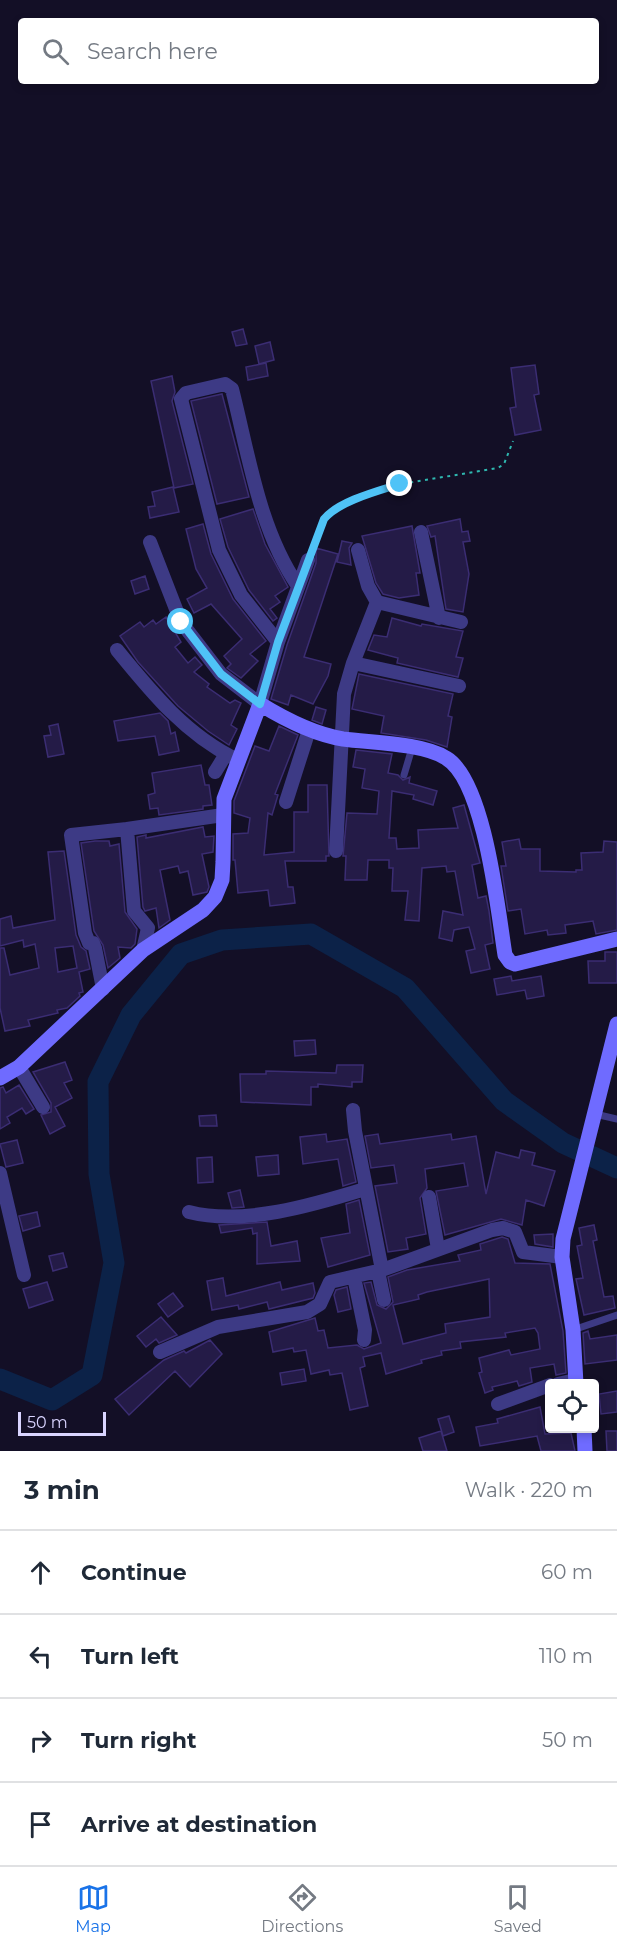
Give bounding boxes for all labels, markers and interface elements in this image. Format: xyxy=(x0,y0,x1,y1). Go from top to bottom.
search box xyxy=(18,18,599,84)
icon: search xyxy=(39,35,72,68)
text: Search here xyxy=(87,38,218,65)
route end xyxy=(386,470,412,496)
route start xyxy=(167,608,193,634)
map controls xyxy=(545,1379,599,1433)
button: locate xyxy=(545,1379,599,1433)
scale bar xyxy=(18,1409,106,1436)
text: 50 m xyxy=(27,1413,68,1432)
text: 3 min xyxy=(24,1474,100,1506)
text: Walk · 220 m xyxy=(465,1478,593,1502)
icon: ahead xyxy=(24,1556,57,1589)
text: Continue xyxy=(81,1559,187,1586)
text: 60 m xyxy=(541,1560,593,1584)
icon: left xyxy=(24,1640,57,1673)
text: Turn left xyxy=(81,1643,179,1670)
text: 110 m xyxy=(539,1644,593,1668)
icon: right xyxy=(24,1724,57,1757)
text: Turn right xyxy=(81,1727,196,1754)
text: 50 m xyxy=(542,1728,593,1752)
icon: arrive xyxy=(24,1808,57,1841)
text: Arrive at destination xyxy=(81,1811,317,1838)
tab: Map xyxy=(75,1881,111,1936)
tab: Directions xyxy=(261,1881,343,1936)
tab: Saved xyxy=(494,1881,542,1936)

